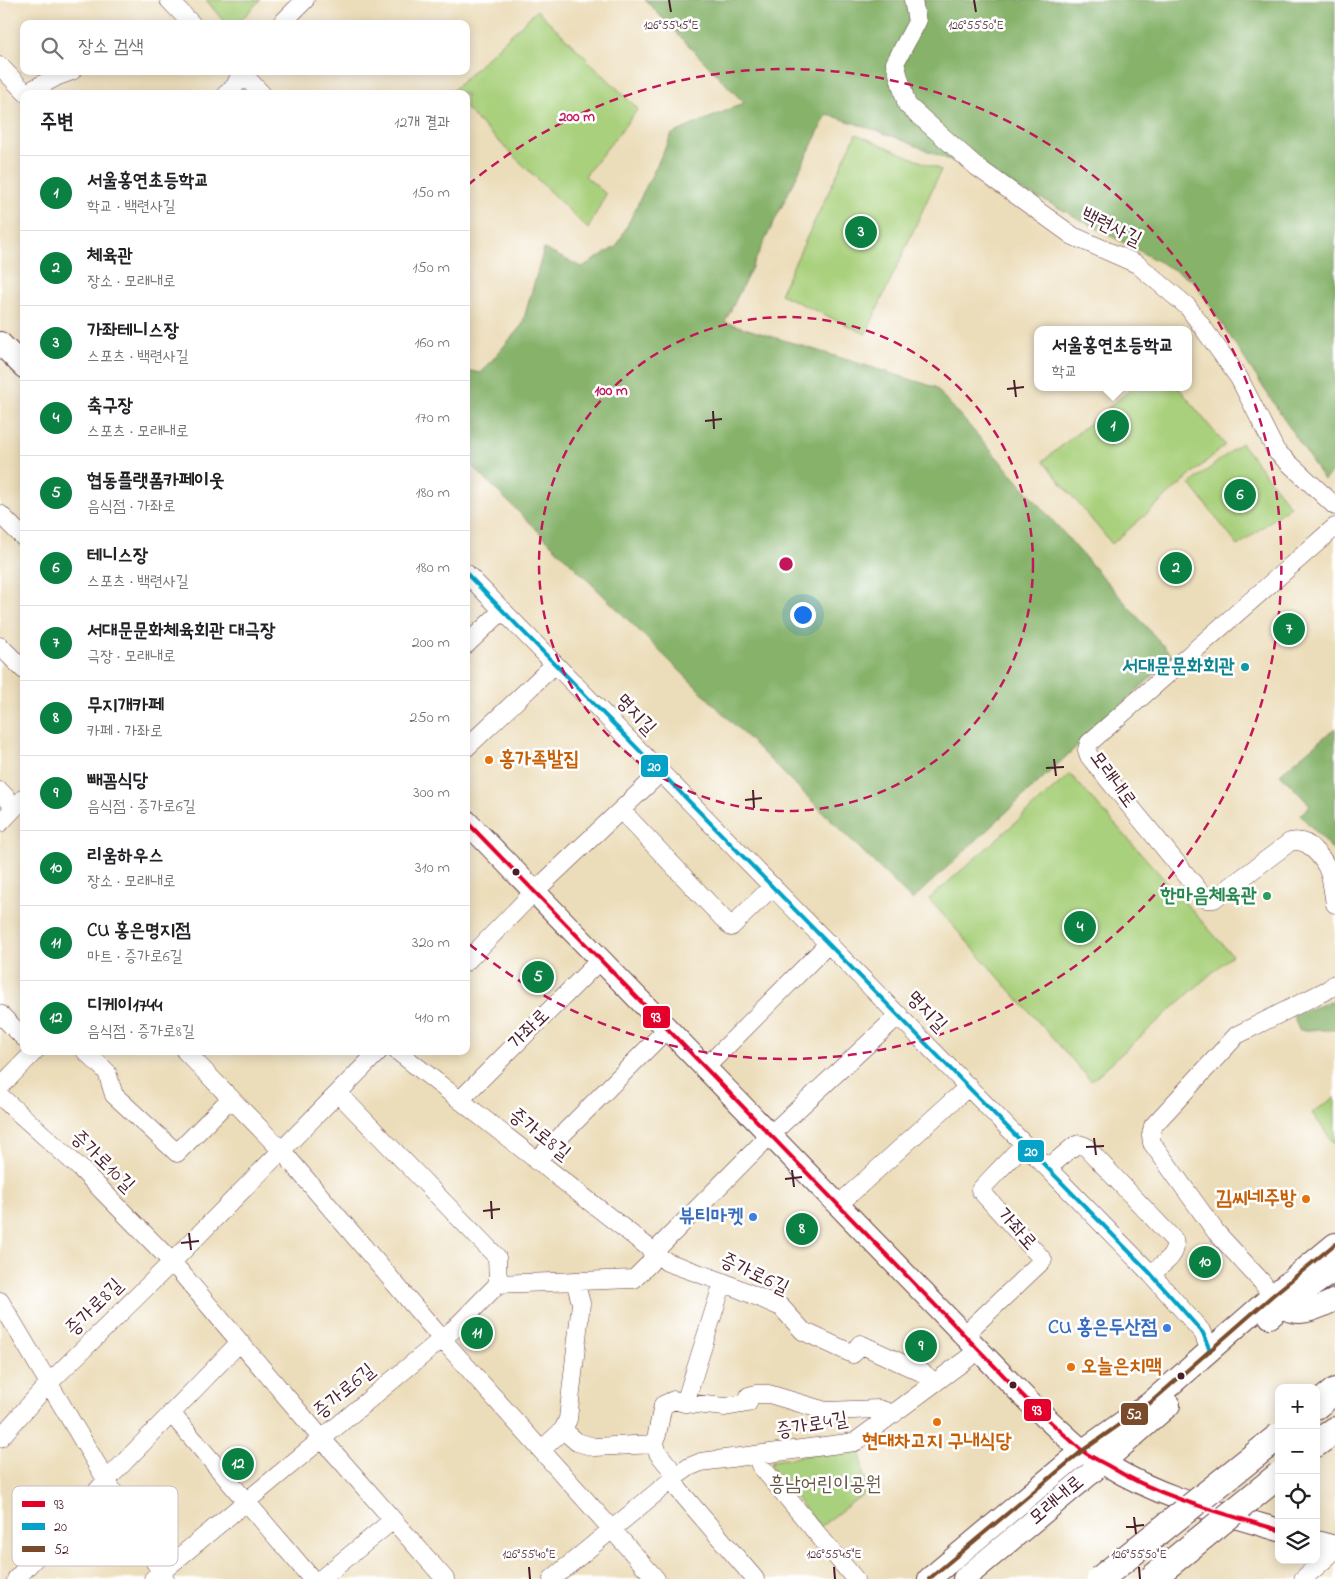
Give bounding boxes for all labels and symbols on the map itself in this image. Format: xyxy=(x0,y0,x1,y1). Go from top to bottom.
text: 126°55'45"E xyxy=(643,17,699,35)
text: 126°55'50"E xyxy=(948,17,1004,35)
text: 200 m xyxy=(558,106,595,128)
street label: 백련사길 xyxy=(1076,201,1146,255)
pin: 3 xyxy=(845,213,877,251)
text: 100 m xyxy=(594,380,628,402)
pin: 1 xyxy=(1097,407,1129,445)
pin: 6 xyxy=(1224,476,1256,514)
pin: 2 xyxy=(1160,549,1192,587)
centre of rings xyxy=(777,555,795,573)
your location xyxy=(790,602,816,628)
pin: 7 xyxy=(1273,610,1305,648)
place label: 서대문문화회관 xyxy=(1122,653,1235,682)
marker: 서대문문화회관 xyxy=(1239,661,1251,673)
street label: 명지길 xyxy=(608,688,662,742)
street label: 모래내로 xyxy=(1081,745,1143,815)
place label: 홍가족발집 xyxy=(499,746,579,775)
marker: 홍가족발집 xyxy=(483,754,495,766)
line badge: 20 xyxy=(640,754,669,778)
text: 20 xyxy=(646,757,661,778)
unlabelled marker xyxy=(511,867,521,877)
place label: 한마음체육관 xyxy=(1159,882,1257,911)
marker: 한마음체육관 xyxy=(1261,890,1273,902)
pin: 4 xyxy=(1064,908,1096,946)
pin: 5 xyxy=(522,958,554,996)
street label: 명지길 xyxy=(899,985,953,1039)
street label: 가좌로 xyxy=(503,1003,557,1057)
line badge: 93 xyxy=(642,1005,671,1029)
text: 93 xyxy=(650,1008,661,1029)
street label: 증가로8길 xyxy=(502,1101,576,1169)
street label: 증가로10길 xyxy=(63,1124,141,1200)
line badge: 20 xyxy=(1017,1139,1045,1163)
text: 20 xyxy=(1023,1142,1038,1163)
place label: 김씨네주방 xyxy=(1216,1185,1297,1214)
marker: 김씨네주방 xyxy=(1300,1193,1312,1205)
street label: 가좌로 xyxy=(989,1202,1043,1258)
place label: 뷰티마켓 xyxy=(679,1203,743,1232)
pin: 8 xyxy=(786,1210,818,1248)
marker: 뷰티마켓 xyxy=(747,1211,759,1223)
pin: 10 xyxy=(1189,1243,1221,1281)
street label: 증가로6길 xyxy=(715,1246,793,1304)
street label: 증가로8길 xyxy=(59,1272,131,1344)
pin: 11 xyxy=(461,1314,493,1352)
place label: CU 홍은두산점 xyxy=(1048,1314,1157,1343)
marker: CU 홍은두산점 xyxy=(1161,1322,1173,1334)
pin: 9 xyxy=(905,1327,937,1365)
place label: 오늘은치맥 xyxy=(1081,1353,1161,1382)
street label: 증가로6길 xyxy=(308,1357,382,1427)
marker: 오늘은치맥 xyxy=(1065,1361,1077,1373)
unlabelled marker xyxy=(1176,1371,1186,1381)
unlabelled marker xyxy=(1008,1380,1018,1390)
line badge: 93 xyxy=(1023,1398,1052,1422)
text: 93 xyxy=(1031,1401,1042,1422)
line badge: 52 xyxy=(1120,1402,1149,1426)
street label: 증가로4길 xyxy=(774,1405,850,1447)
text: 52 xyxy=(1127,1405,1142,1426)
marker: 현대차고지 구내식당 xyxy=(931,1416,943,1428)
place label: 현대차고지 구내식당 xyxy=(862,1428,1012,1457)
pin: 12 xyxy=(222,1445,254,1483)
street label: 모래내로 xyxy=(1023,1469,1091,1533)
park label: 흥남어린이공원 xyxy=(769,1471,881,1500)
legend xyxy=(12,1486,178,1566)
text: 93 xyxy=(54,1495,64,1516)
text: 20 xyxy=(54,1517,67,1538)
text: 52 xyxy=(54,1540,69,1561)
text: 126°55'40"E xyxy=(502,1546,556,1564)
text: 126°55'45"E xyxy=(806,1546,862,1564)
text: 126°55'50"E xyxy=(1111,1546,1167,1564)

